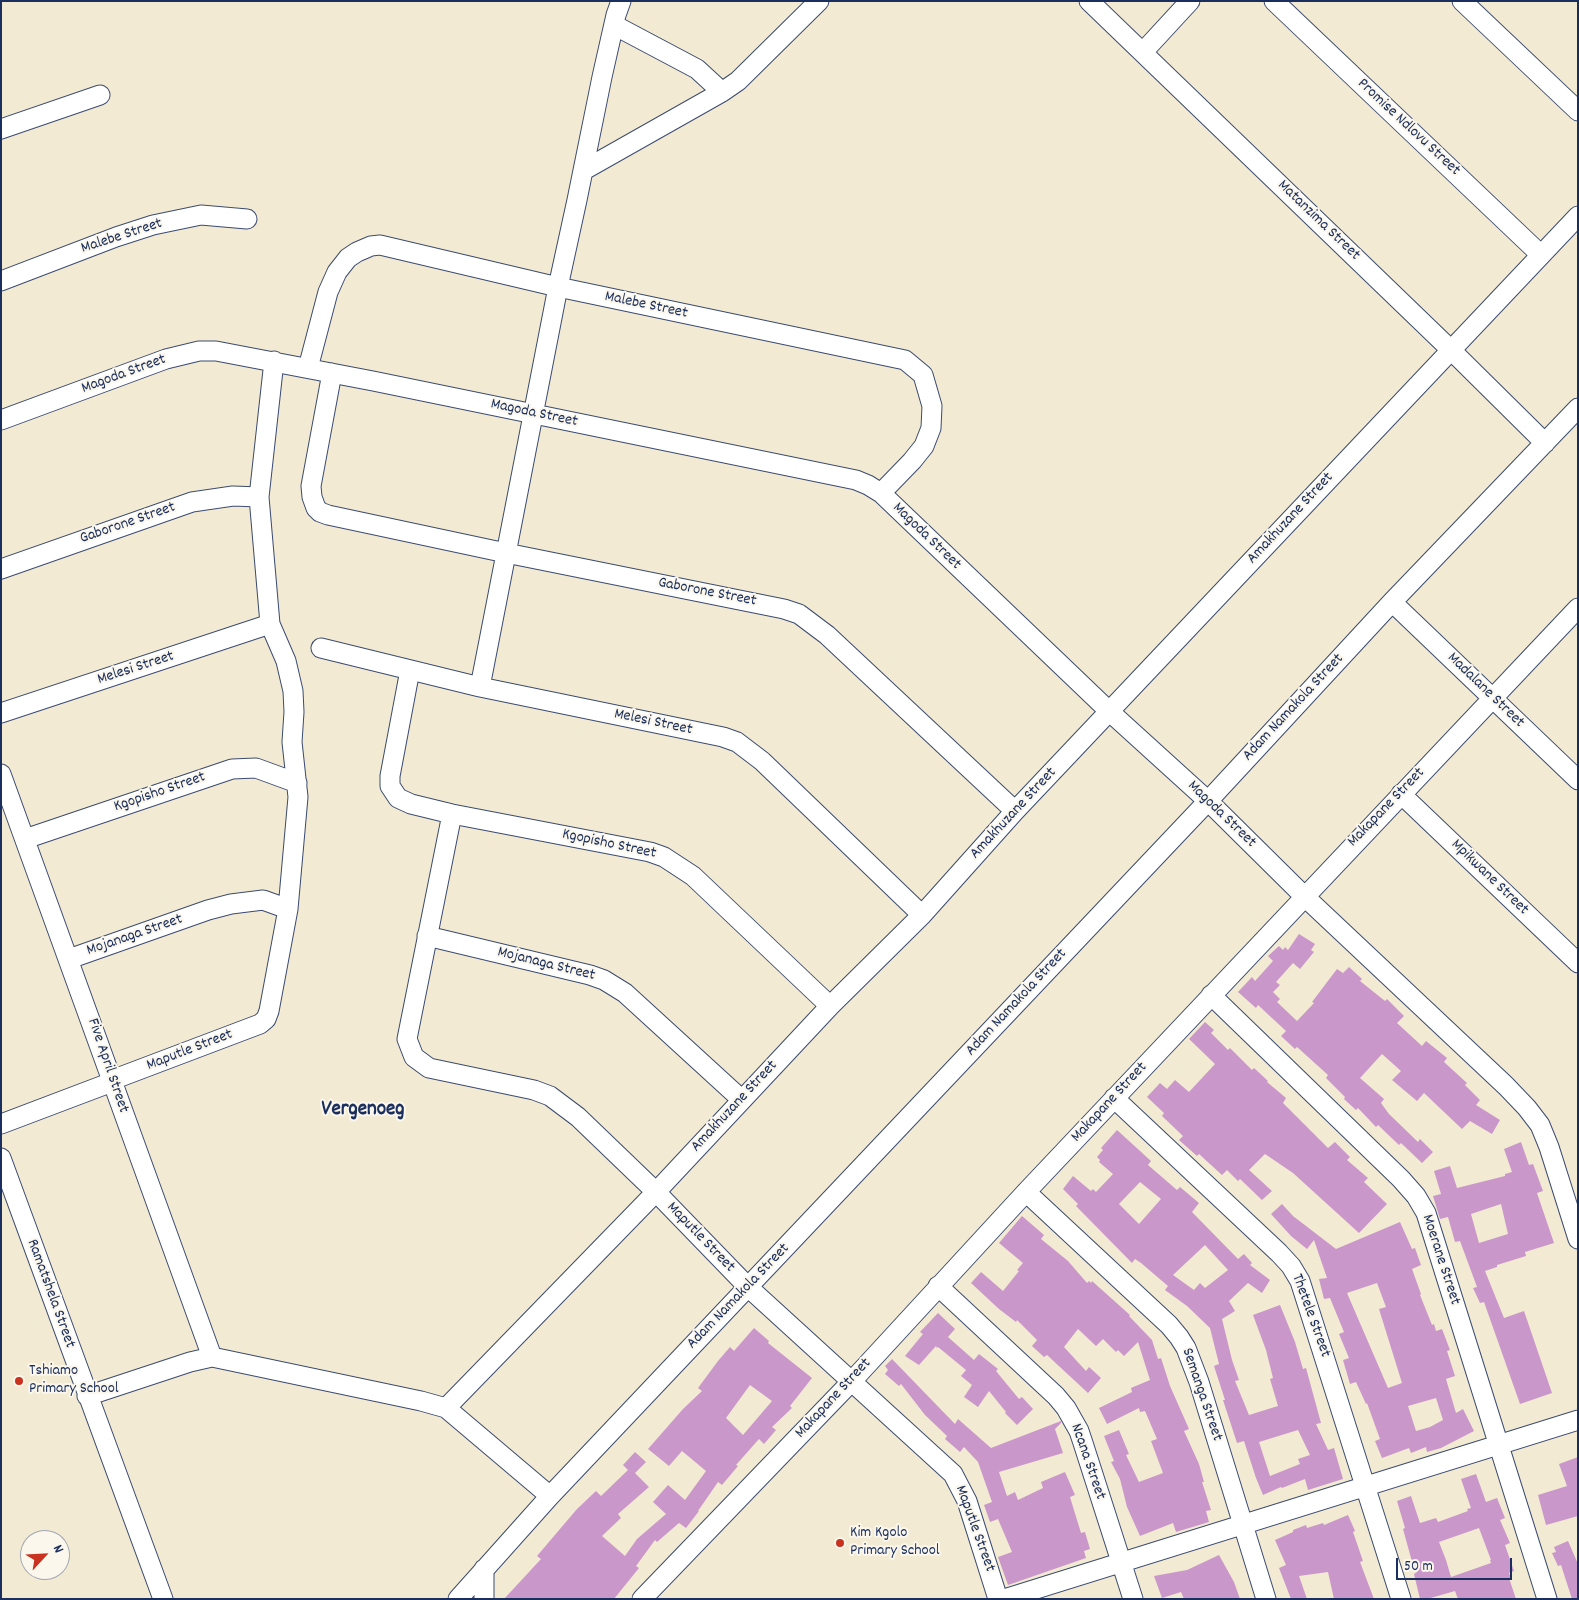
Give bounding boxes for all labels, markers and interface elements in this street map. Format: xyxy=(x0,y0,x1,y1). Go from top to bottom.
street label: Promise Ndlovu Street xyxy=(1352,75,1464,181)
street label: Matanzima Street xyxy=(1273,177,1363,265)
street label: Malebe Street xyxy=(79,215,165,259)
street label: Malebe Street xyxy=(603,288,689,324)
street label: Magoda Street xyxy=(79,351,169,399)
street label: Magoda Street xyxy=(489,395,579,433)
street label: Amakhuzane Street xyxy=(1244,469,1338,569)
street label: Gaborone Street xyxy=(78,499,178,549)
street label: Magoda Street xyxy=(887,499,965,575)
street label: Gaborone Street xyxy=(656,574,758,612)
street label: Melesi Street xyxy=(95,648,177,690)
street label: Madalane Street xyxy=(1442,649,1528,733)
street label: Adam Namakola Street xyxy=(1239,650,1349,766)
street label: Melesi Street xyxy=(612,705,694,741)
street label: Amakhuzane Street xyxy=(967,764,1061,864)
street label: Makapane Street xyxy=(1344,764,1430,852)
street label: Kgopisho Street xyxy=(112,768,208,818)
street label: Magoda Street xyxy=(1182,777,1260,853)
street label: Kgopisho Street xyxy=(560,826,658,864)
street label: Mpikwane Street xyxy=(1446,836,1532,920)
street label: Mojanaga Street xyxy=(85,911,185,961)
street label: Mojanaga Street xyxy=(495,944,597,986)
street label: Adam Namakola Street xyxy=(962,945,1072,1061)
street label: Five April Street xyxy=(82,1016,132,1116)
street label: Maputle Street xyxy=(144,1026,236,1076)
street label: Amakhuzane Street xyxy=(688,1057,782,1157)
street label: Makapane Street xyxy=(1068,1059,1152,1147)
district label: Vergenoeg xyxy=(321,1098,405,1124)
street label: Maputle Street xyxy=(662,1199,738,1277)
street label: Moerane Street xyxy=(1416,1212,1464,1308)
street label: Ramatshela Street xyxy=(21,1237,79,1351)
street label: Adam Namakola Street xyxy=(684,1240,794,1354)
street label: Thetele Street xyxy=(1286,1272,1334,1360)
street label: Semanga Street xyxy=(1176,1346,1226,1444)
street label: Makapane Street xyxy=(792,1355,876,1443)
place label: Tshiamo Primary School xyxy=(29,1362,119,1400)
marker: Tshiamo Primary School xyxy=(13,1375,25,1387)
street label: Ncana Street xyxy=(1065,1421,1109,1503)
street label: Maputle Street xyxy=(950,1483,998,1575)
place label: Kim Kgolo Primary School xyxy=(850,1524,940,1562)
north arrow xyxy=(20,1530,70,1580)
marker: Kim Kgolo Primary School xyxy=(834,1537,846,1549)
text: N xyxy=(47,1542,68,1556)
scale bar xyxy=(1399,1548,1515,1580)
text: 50 m xyxy=(1404,1556,1433,1578)

